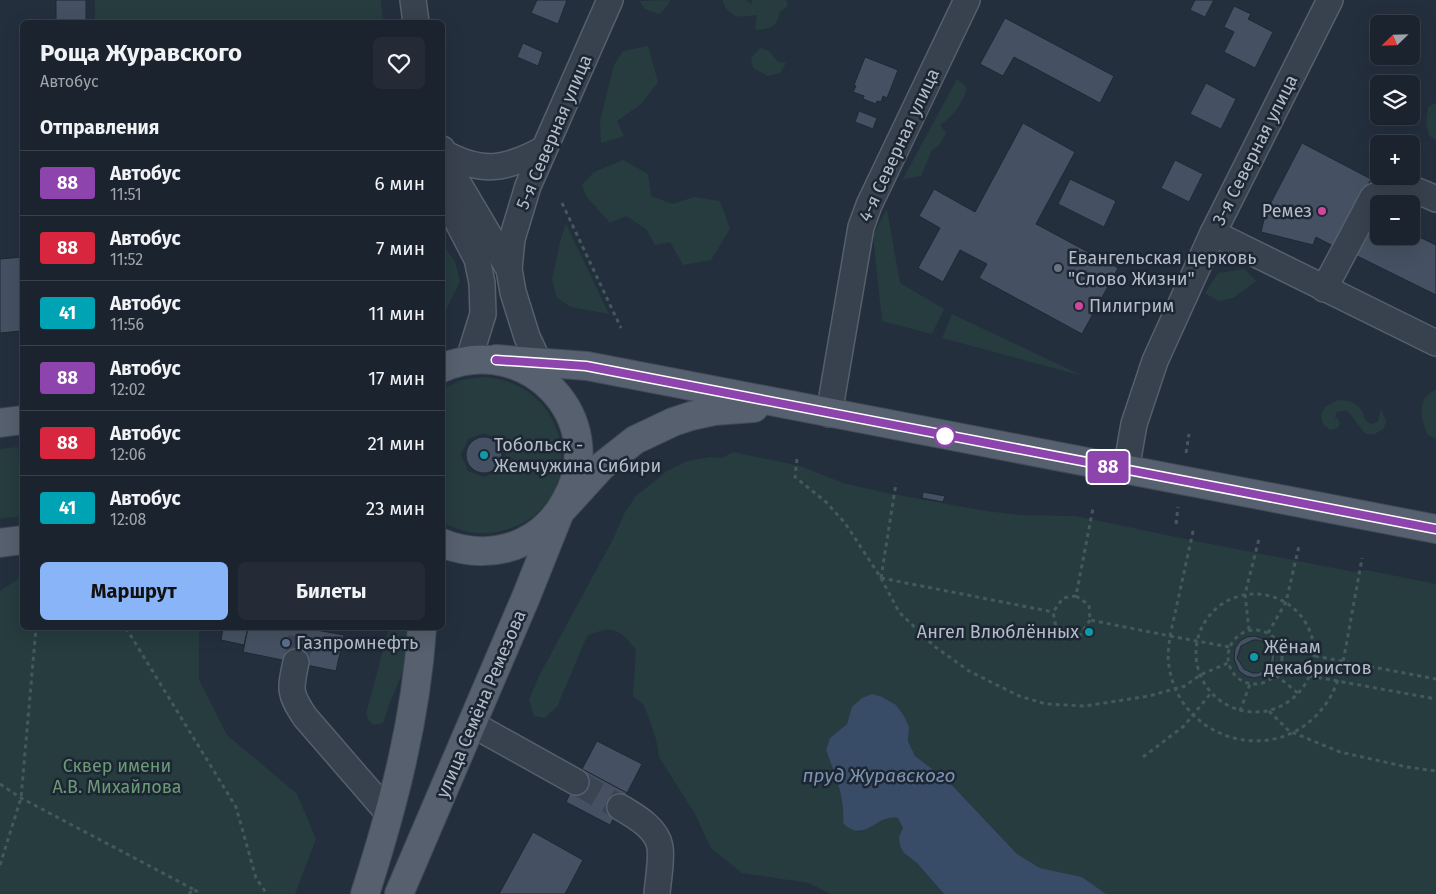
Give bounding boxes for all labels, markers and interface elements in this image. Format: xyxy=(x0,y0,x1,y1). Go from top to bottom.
north arrow xyxy=(1370,15,1420,65)
map controls xyxy=(1370,15,1420,245)
button: heart xyxy=(373,37,425,89)
text: Роща Журавского xyxy=(40,39,242,67)
street label: 5-я Северная улица xyxy=(511,51,597,213)
street label: 4-я Северная улица xyxy=(854,65,944,225)
street label: 3-я Северная улица xyxy=(1207,71,1303,229)
text: Автобус xyxy=(40,72,99,91)
button: layers xyxy=(1370,75,1420,125)
text: Отправления xyxy=(40,116,159,139)
button: + xyxy=(1370,135,1420,185)
text: Автобус xyxy=(110,162,181,185)
text: 88 xyxy=(57,172,78,194)
text: 6 мин xyxy=(374,172,425,195)
text: 11:51 xyxy=(110,185,142,204)
button: − xyxy=(1370,195,1420,245)
place label: Ремез xyxy=(1262,200,1312,222)
marker: Ремез xyxy=(1316,205,1328,217)
text: Автобус xyxy=(110,227,181,250)
text: 88 xyxy=(57,237,78,259)
text: 7 мин xyxy=(376,237,425,260)
place label: Евангельская церковь "Слово Жизни" xyxy=(1068,247,1257,290)
text: 11:52 xyxy=(110,250,143,269)
marker: Евангельская церковь "Слово Жизни" xyxy=(1052,262,1064,274)
text: Автобус xyxy=(110,292,181,315)
place label: Пилигрим xyxy=(1089,295,1174,317)
marker: Пилигрим xyxy=(1073,300,1085,312)
text: 41 xyxy=(59,302,76,324)
text: 11 мин xyxy=(368,302,425,325)
text: 11:56 xyxy=(110,315,144,334)
text: Автобус xyxy=(110,357,181,380)
text: 88 xyxy=(57,367,78,389)
text: 17 мин xyxy=(368,367,425,390)
text: 12:02 xyxy=(110,380,145,399)
text: Автобус xyxy=(110,422,181,445)
unlabelled marker xyxy=(934,425,956,447)
text: 88 xyxy=(57,432,78,454)
text: 21 мин xyxy=(367,432,425,455)
place label: Тобольск - Жемчужина Сибири xyxy=(494,434,661,477)
text: 12:06 xyxy=(110,445,146,464)
marker: Тобольск - Жемчужина Сибири xyxy=(478,449,490,461)
line badge: 88 xyxy=(1086,451,1130,483)
text: 88 xyxy=(1098,456,1118,478)
text: Автобус xyxy=(110,487,181,510)
text: 41 xyxy=(59,497,76,519)
text: 23 мин xyxy=(366,497,425,520)
text: 12:08 xyxy=(110,510,146,529)
button: Маршрут xyxy=(40,562,228,620)
button: Билеты xyxy=(238,562,425,620)
street label: улица Семёна Ремезова xyxy=(431,607,531,801)
place label: Ангел Влюблённых xyxy=(917,621,1079,643)
marker: Ангел Влюблённых xyxy=(1083,626,1095,638)
place label: Газпромнефть xyxy=(296,632,418,654)
place label: Жёнам декабристов xyxy=(1264,636,1372,679)
marker: Газпромнефть xyxy=(280,637,292,649)
marker: Жёнам декабристов xyxy=(1248,651,1260,663)
park label: Сквер имени А.В. Михайлова xyxy=(52,755,182,798)
water label: пруд Журавского xyxy=(803,764,955,787)

